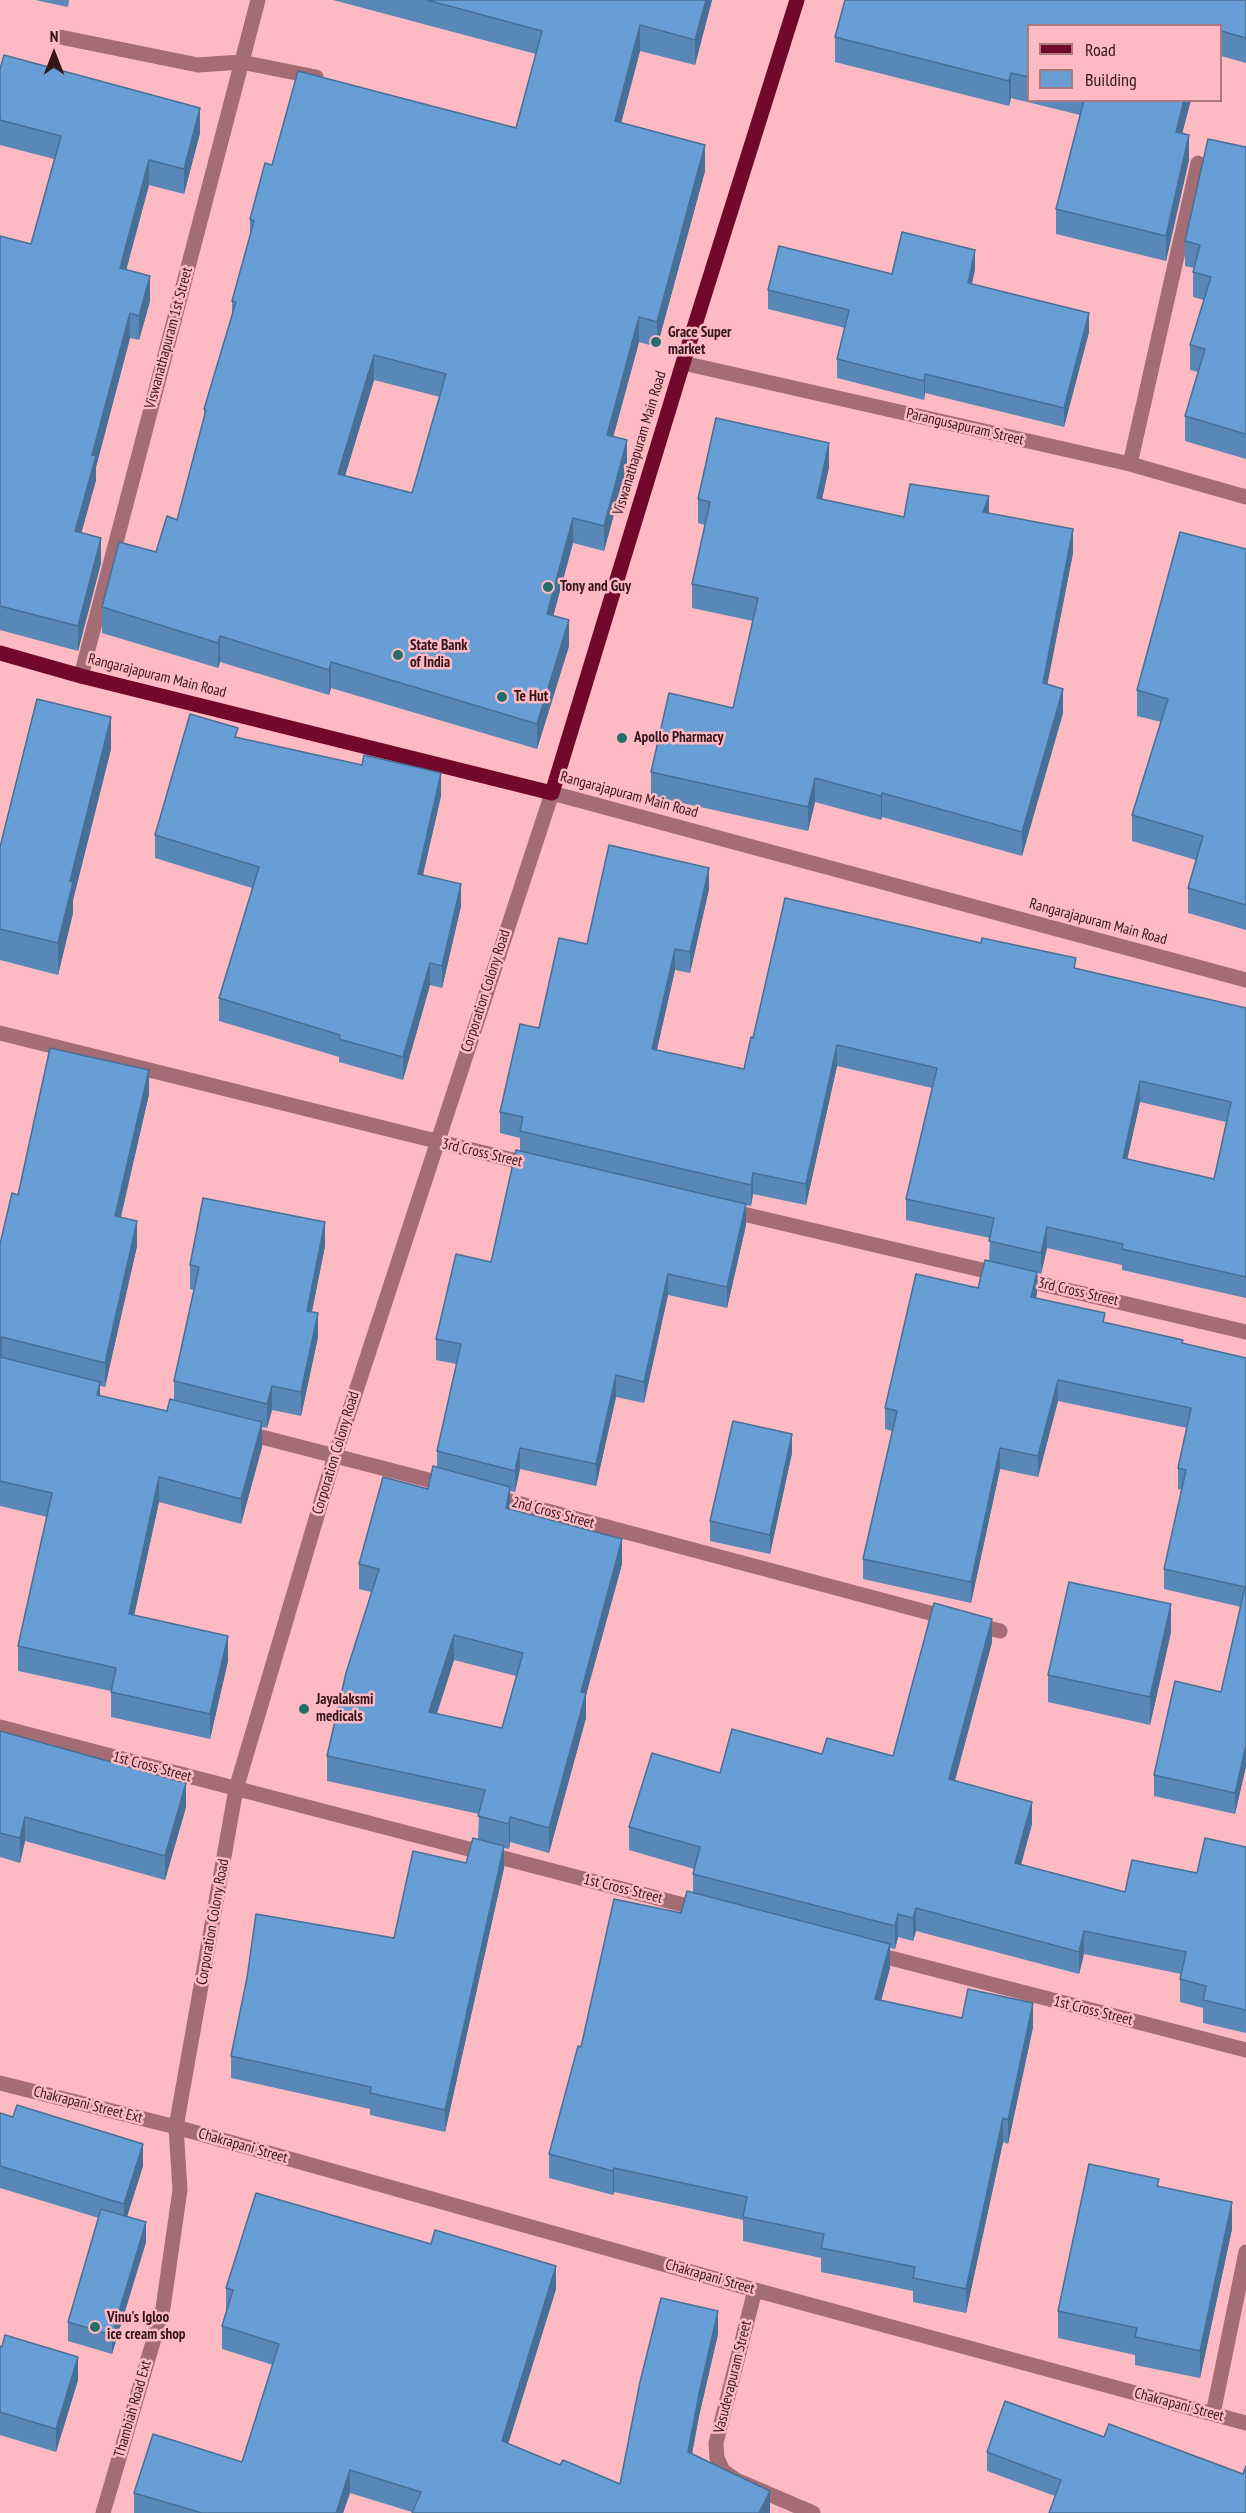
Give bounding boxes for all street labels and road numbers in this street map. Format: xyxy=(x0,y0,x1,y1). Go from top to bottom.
street label: Viswanathapuram 1st Street xyxy=(141,265,197,411)
street label: Viswanathapuram Main Road xyxy=(610,369,670,517)
street label: Parangusapuram Street xyxy=(904,405,1026,449)
street label: Rangarajapuram Main Road xyxy=(86,650,228,702)
street label: Rangarajapuram Main Road xyxy=(558,768,700,822)
street label: Rangarajapuram Main Road xyxy=(1027,895,1169,949)
street label: Corporation Colony Road xyxy=(458,928,514,1054)
street label: 3rd Cross Street xyxy=(440,1135,524,1171)
street label: 3rd Cross Street xyxy=(1036,1274,1120,1310)
street label: Corporation Colony Road xyxy=(309,1389,363,1517)
street label: 2nd Cross Street xyxy=(510,1493,596,1533)
street label: 1st Cross Street xyxy=(111,1748,193,1786)
street label: Corporation Colony Road xyxy=(193,1858,233,1986)
street label: 1st Cross Street xyxy=(582,1870,664,1908)
street label: 1st Cross Street xyxy=(1052,1992,1134,2030)
street label: Chakrapani Street Ext xyxy=(32,2083,144,2127)
street label: Chakrapani Street xyxy=(196,2125,290,2167)
street label: Chakrapani Street xyxy=(663,2256,757,2298)
street label: Vasudevapuram Street xyxy=(710,2319,756,2435)
street label: Thambiah Road Ext xyxy=(111,2358,155,2460)
street label: Chakrapani Street xyxy=(1132,2384,1226,2426)

